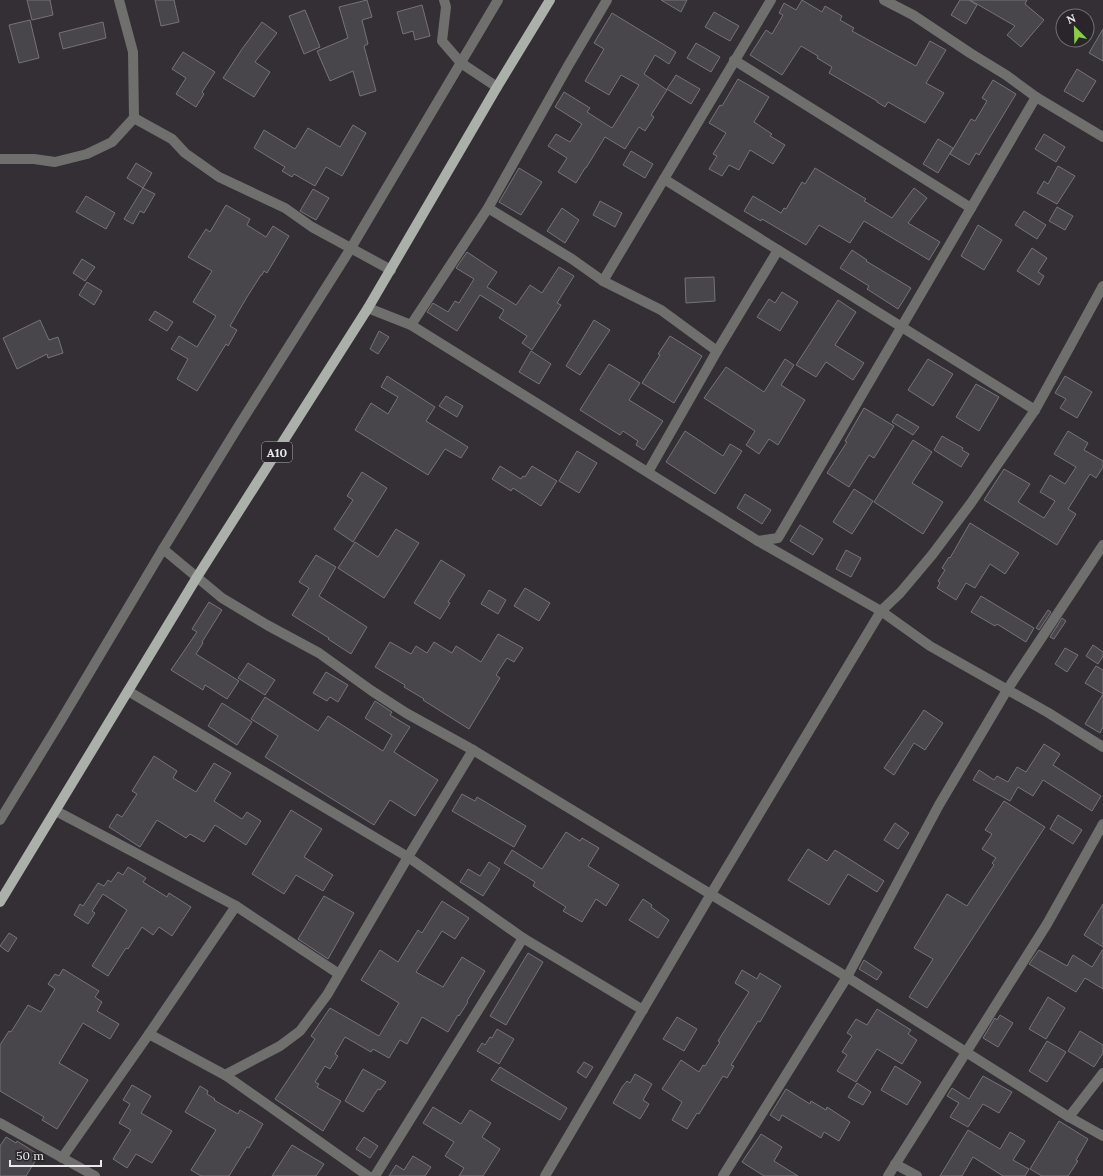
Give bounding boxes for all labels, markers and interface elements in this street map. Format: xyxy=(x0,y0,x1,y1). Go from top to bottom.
north arrow xyxy=(1055,8,1095,48)
text: N xyxy=(1064,10,1078,27)
road number: A10 xyxy=(262,442,292,462)
scale bar xyxy=(10,1142,101,1168)
text: 50 m xyxy=(16,1148,44,1163)

